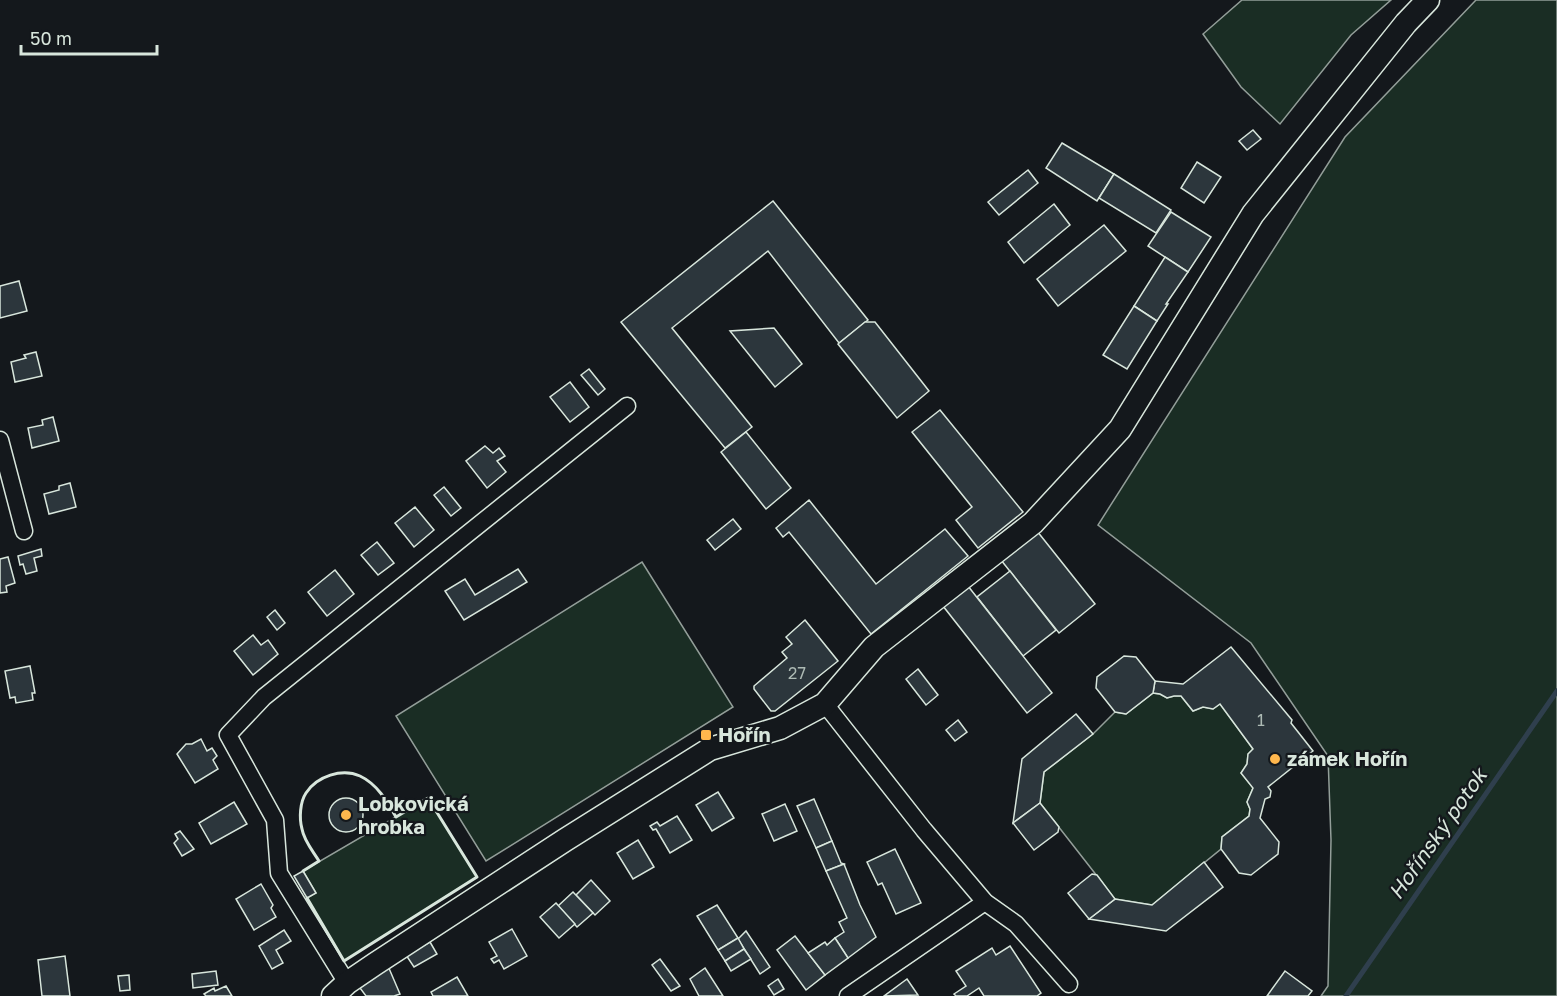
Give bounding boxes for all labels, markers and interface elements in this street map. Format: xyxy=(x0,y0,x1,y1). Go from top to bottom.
scale bar xyxy=(21,18,158,56)
text: 50 m xyxy=(30,27,72,49)
house number: 27 xyxy=(788,663,806,683)
house number: 1 xyxy=(1257,710,1265,730)
place label: Hořín xyxy=(718,722,771,746)
marker: Hořín xyxy=(699,728,713,742)
place label: zámek Hořín xyxy=(1287,746,1407,770)
marker: zámek Hořín xyxy=(1268,752,1282,766)
water label: Hořínský potok xyxy=(1382,761,1493,904)
place label: Lobkovická hrobka xyxy=(358,791,469,838)
marker: Lobkovická hrobka xyxy=(339,808,353,822)

